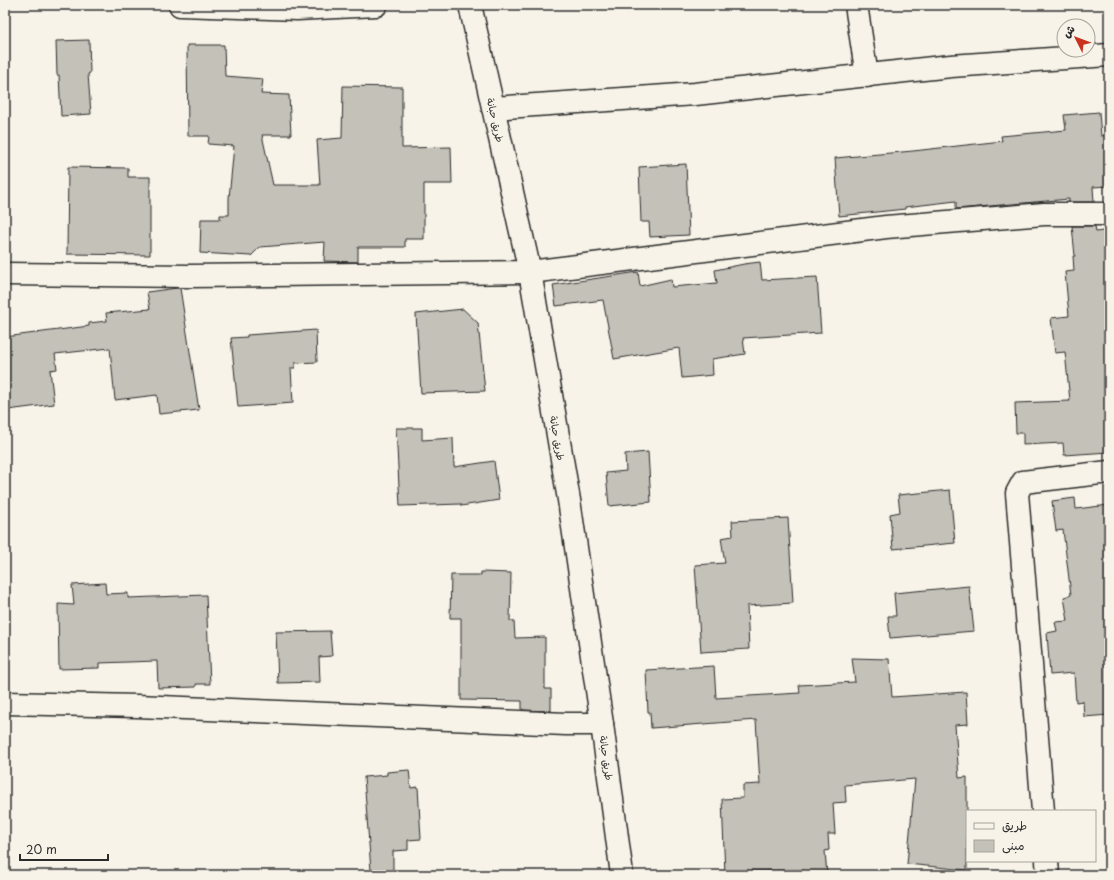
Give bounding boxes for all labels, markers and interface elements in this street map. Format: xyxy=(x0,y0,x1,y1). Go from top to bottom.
north arrow xyxy=(1056,18,1096,58)
text: ش xyxy=(1058,21,1079,41)
street label: طريق حبانة xyxy=(484,96,508,144)
street label: طريق حبانة xyxy=(547,415,569,461)
street label: طريق حبانة xyxy=(596,735,618,781)
legend xyxy=(966,810,1096,862)
text: طريق xyxy=(1002,816,1027,834)
scale bar xyxy=(20,836,108,862)
text: مبنى xyxy=(1002,836,1025,854)
text: 20 m xyxy=(26,840,57,858)

